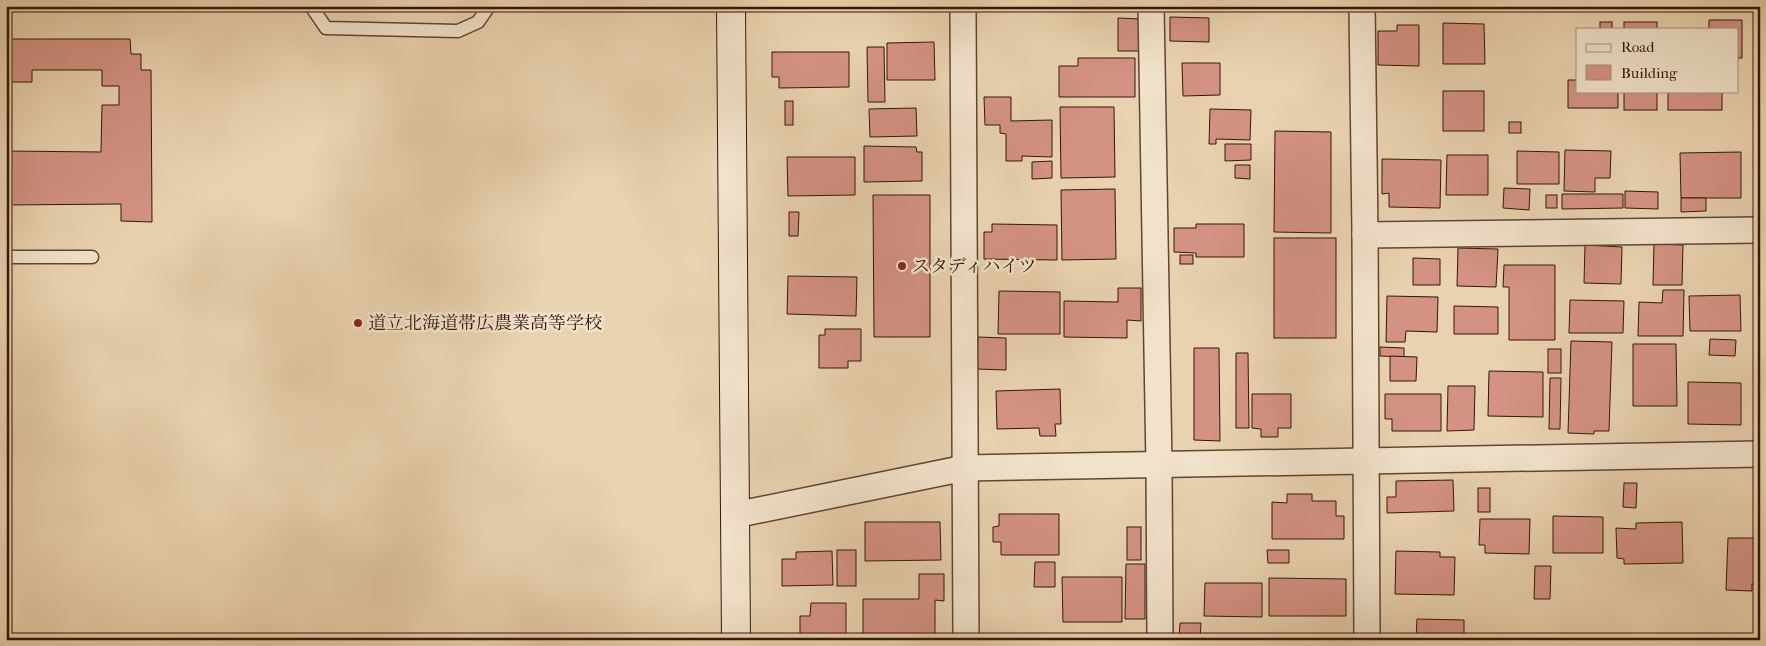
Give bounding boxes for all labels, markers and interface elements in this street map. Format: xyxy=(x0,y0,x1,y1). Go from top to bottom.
legend xyxy=(1576,28,1738,92)
text: Road xyxy=(1621,38,1655,56)
text: Building xyxy=(1621,64,1678,82)
place label: スタディハイツ xyxy=(912,256,1037,277)
marker: スタディハイツ xyxy=(896,260,908,272)
place label: 道立北海道帯広農業高等学校 xyxy=(368,313,602,334)
marker: 道立北海道帯広農業高等学校 xyxy=(352,317,364,329)

